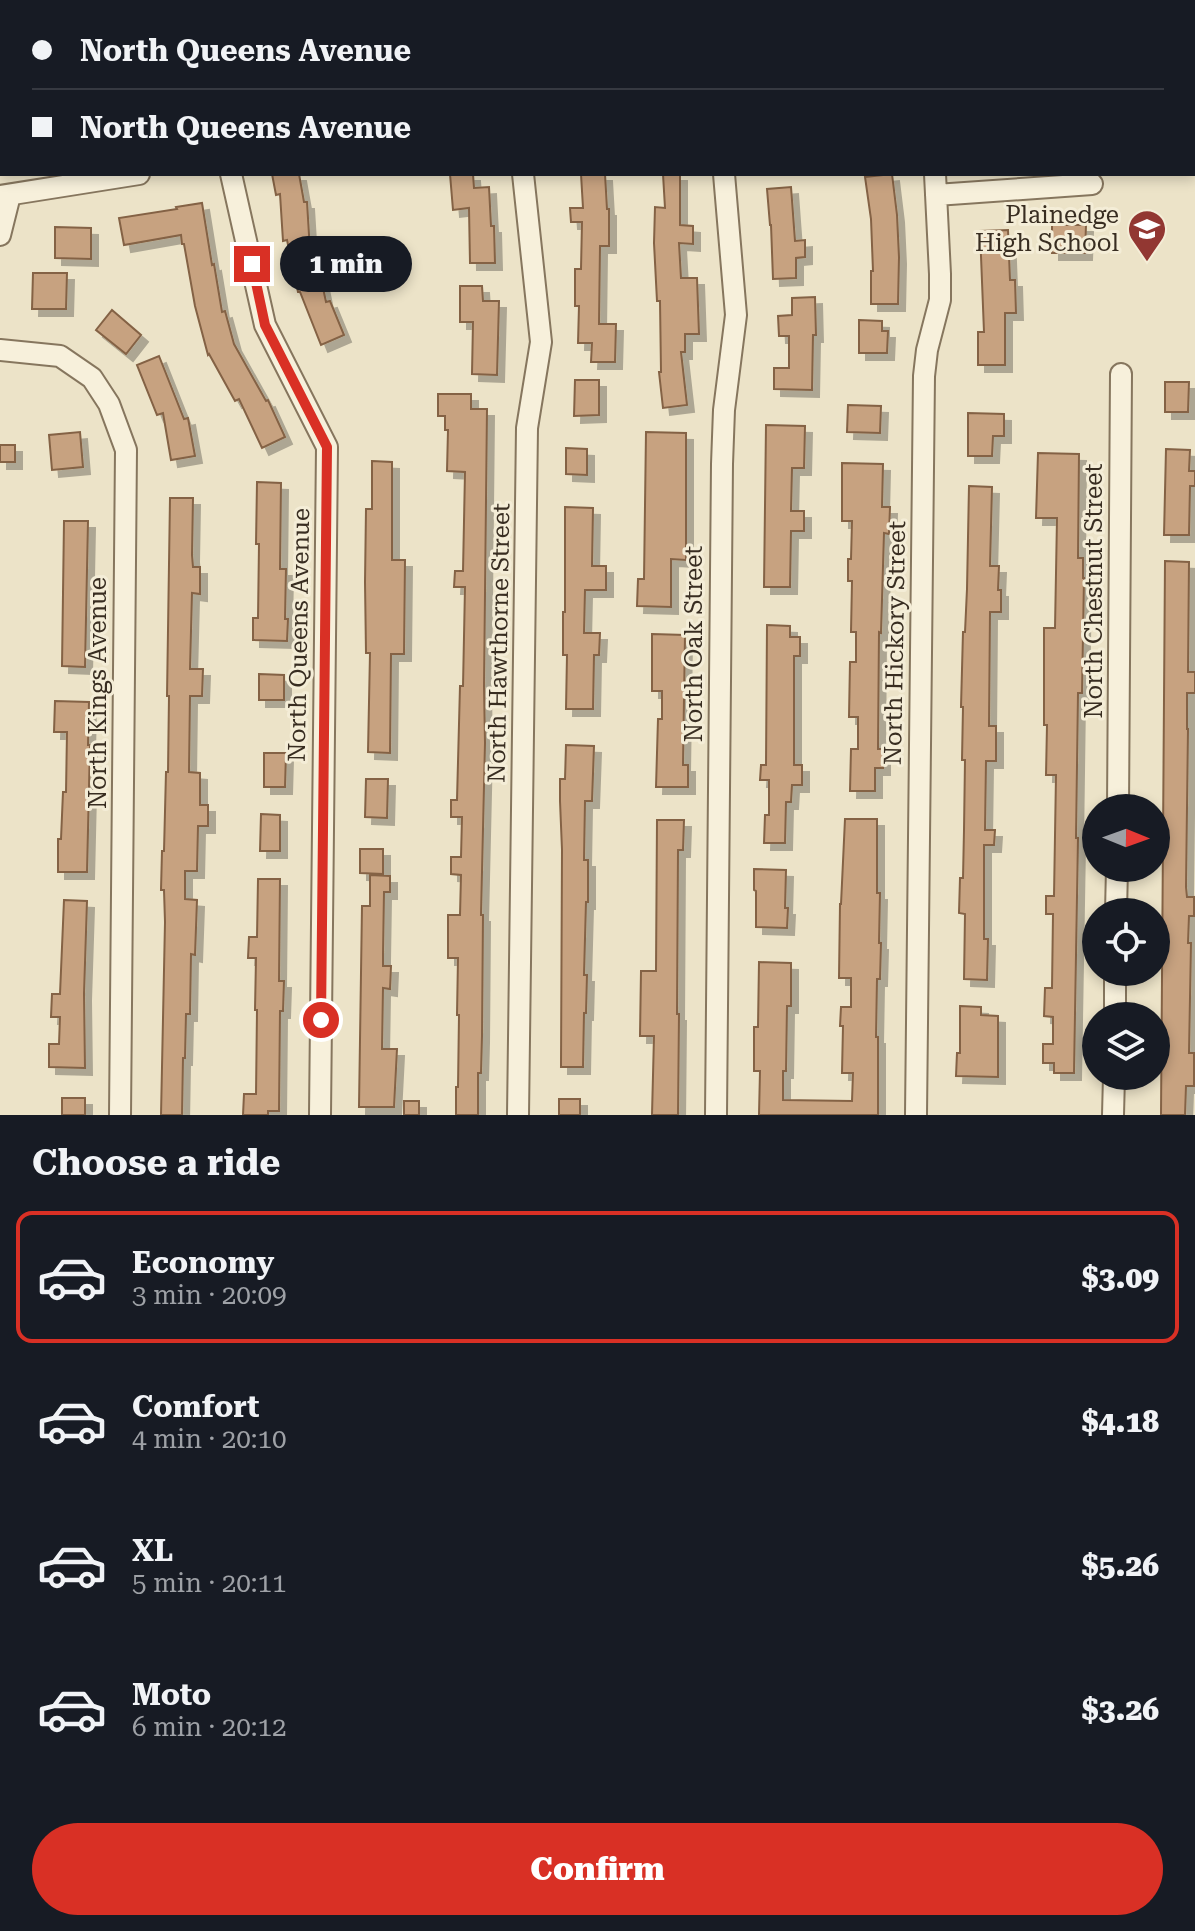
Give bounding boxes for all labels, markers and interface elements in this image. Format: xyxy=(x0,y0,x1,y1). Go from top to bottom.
text: North Queens Avenue xyxy=(80,33,411,68)
text: North Queens Avenue xyxy=(80,110,411,145)
place label: Plainedge High School xyxy=(975,201,1119,257)
school or university icon: Plainedge High School xyxy=(1126,208,1168,263)
callout: 1 min xyxy=(280,236,412,292)
route end xyxy=(234,246,270,282)
text: 1 min xyxy=(309,249,383,279)
street label: North Chestnut Street xyxy=(1080,464,1108,718)
street label: North Hawthorne Street xyxy=(483,503,515,783)
street label: North Queens Avenue xyxy=(283,508,315,762)
street label: North Hickory Street xyxy=(879,521,911,765)
street label: North Oak Street xyxy=(680,546,708,742)
street label: North Kings Avenue xyxy=(84,577,112,809)
north arrow xyxy=(1082,794,1170,882)
map controls xyxy=(1082,794,1170,1090)
button: locate xyxy=(1082,898,1170,986)
route start xyxy=(303,1002,339,1038)
button: layers xyxy=(1082,1002,1170,1090)
text: Choose a ride xyxy=(32,1142,280,1184)
icon: car xyxy=(36,1241,108,1313)
text: Economy xyxy=(132,1245,274,1280)
text: $3.09 xyxy=(1082,1260,1159,1295)
text: 3 min · 20:09 xyxy=(132,1280,287,1310)
icon: car xyxy=(36,1385,108,1457)
text: Comfort xyxy=(132,1389,259,1424)
text: $4.18 xyxy=(1082,1404,1159,1439)
text: 4 min · 20:10 xyxy=(132,1424,287,1454)
icon: car xyxy=(36,1529,108,1601)
text: XL xyxy=(132,1533,173,1568)
text: $5.26 xyxy=(1082,1548,1159,1583)
text: 5 min · 20:11 xyxy=(132,1568,287,1598)
icon: car xyxy=(36,1673,108,1745)
text: Moto xyxy=(132,1677,211,1712)
text: $3.26 xyxy=(1082,1692,1159,1727)
text: 6 min · 20:12 xyxy=(132,1712,287,1742)
button: Confirm xyxy=(32,1823,1163,1915)

